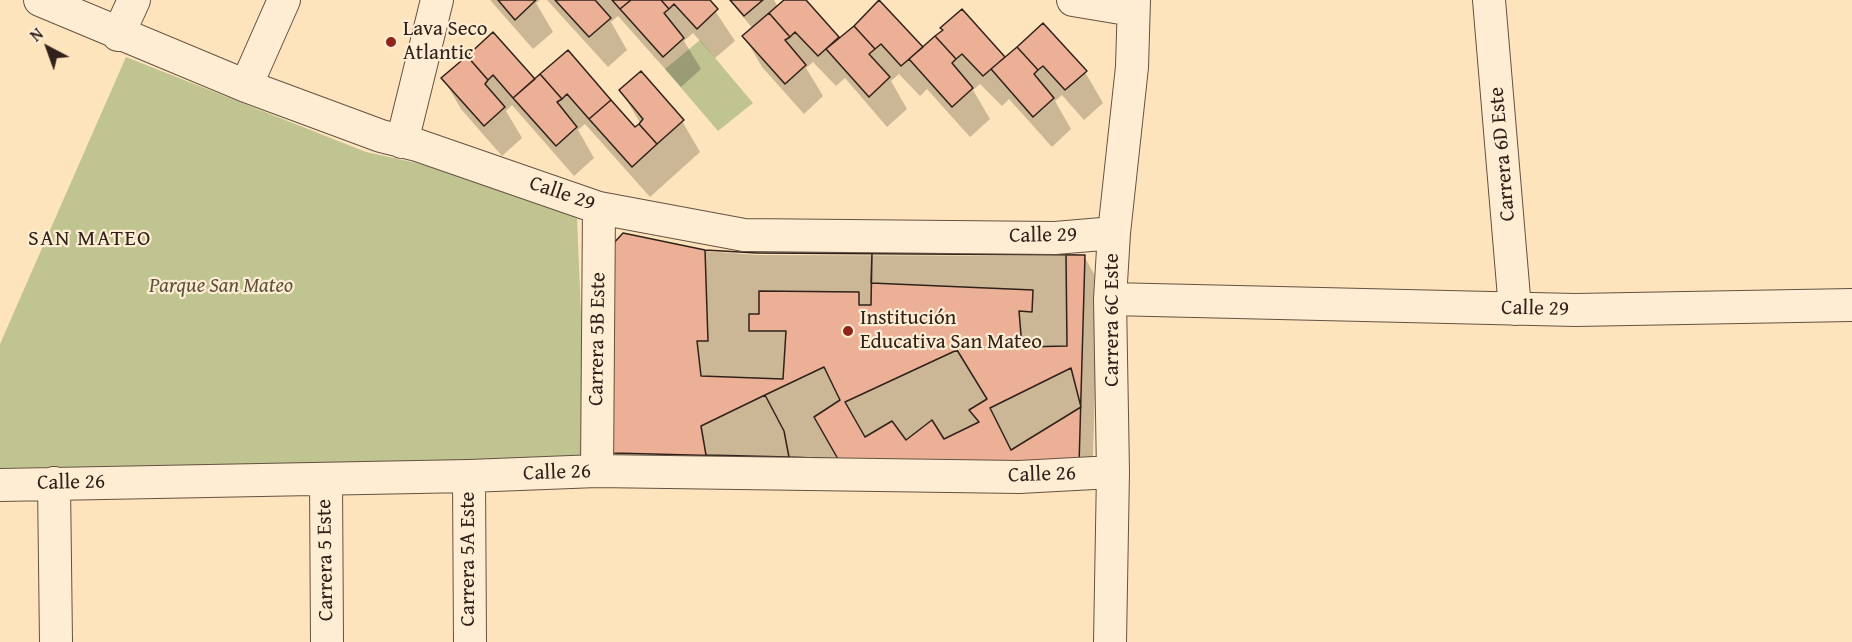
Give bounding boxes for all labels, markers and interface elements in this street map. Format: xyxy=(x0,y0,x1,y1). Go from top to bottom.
place label: Lava Seco Atlantic xyxy=(403,17,488,67)
north arrow xyxy=(18,18,78,78)
text: N xyxy=(24,22,48,47)
marker: Lava Seco Atlantic xyxy=(384,35,398,49)
street label: Carrera 6D Este xyxy=(1485,86,1521,222)
street label: Calle 29 xyxy=(526,171,598,217)
street label: Calle 29 xyxy=(1009,223,1077,249)
district label: SAN MATEO xyxy=(28,226,152,252)
street label: Carrera 6C Este xyxy=(1100,253,1126,387)
street label: Carrera 5B Este xyxy=(584,272,612,406)
park label: Parque San Mateo xyxy=(149,274,293,300)
street label: Calle 29 xyxy=(1501,296,1569,322)
place label: Institución Educativa San Mateo xyxy=(860,306,1042,356)
marker: Institución Educativa San Mateo xyxy=(841,324,855,338)
street label: Calle 26 xyxy=(523,459,591,487)
street label: Calle 26 xyxy=(1008,461,1076,489)
street label: Calle 26 xyxy=(37,470,105,496)
street label: Carrera 5A Este xyxy=(456,492,482,626)
street label: Carrera 5 Este xyxy=(312,499,340,621)

